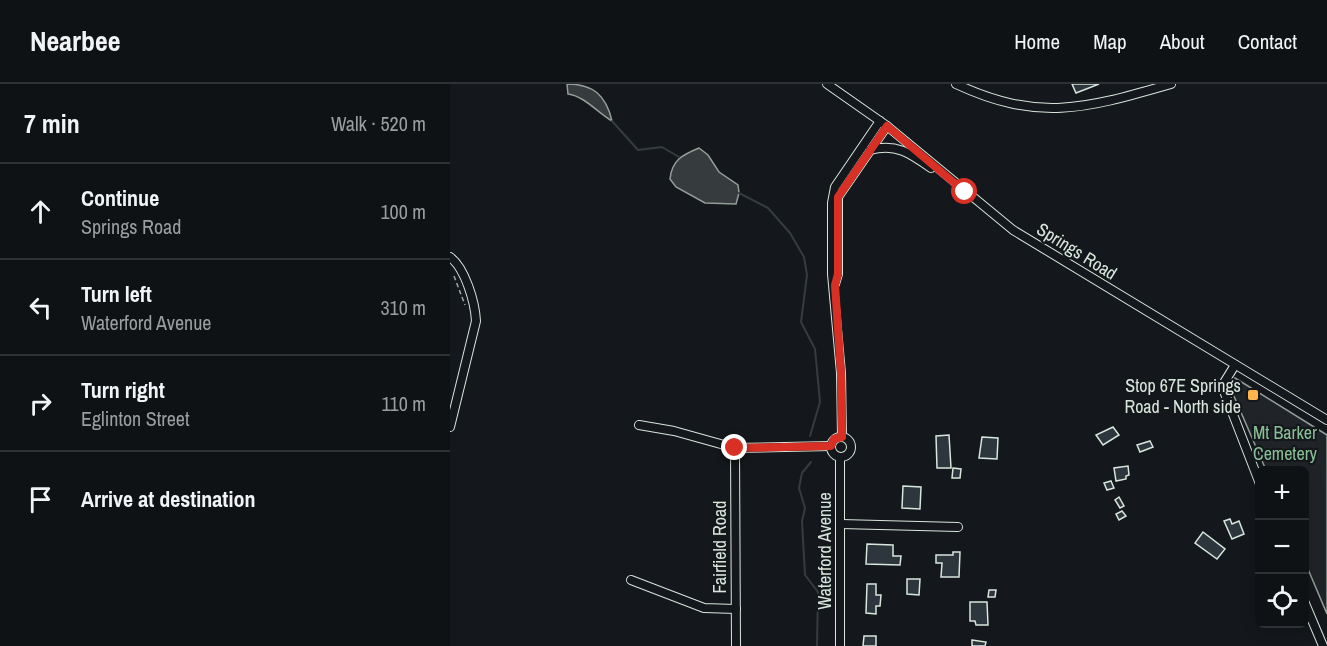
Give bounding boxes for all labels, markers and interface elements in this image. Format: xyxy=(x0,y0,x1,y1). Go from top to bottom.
text: Nearbee xyxy=(30,22,121,60)
text: Home xyxy=(1014,27,1060,56)
text: Map xyxy=(1093,27,1127,56)
text: About xyxy=(1160,27,1205,56)
text: Contact xyxy=(1238,27,1297,56)
text: 7 min xyxy=(24,106,80,141)
text: Walk · 520 m xyxy=(331,110,426,137)
route start xyxy=(951,178,977,204)
text: Continue xyxy=(81,183,159,213)
icon: ahead xyxy=(24,195,57,228)
text: 100 m xyxy=(380,198,426,225)
text: Springs Road xyxy=(81,213,181,240)
street label: Springs Road xyxy=(1032,216,1122,286)
text: Turn left xyxy=(81,279,152,309)
icon: left xyxy=(24,291,57,324)
text: 310 m xyxy=(380,294,426,321)
text: Waterford Avenue xyxy=(81,309,211,336)
place label: Stop 67E Springs Road - North side xyxy=(1125,373,1241,419)
text: Turn right xyxy=(81,375,165,405)
icon: right xyxy=(24,387,57,420)
marker: Stop 67E Springs Road - North side xyxy=(1246,388,1260,402)
text: 110 m xyxy=(382,390,426,417)
text: Eglinton Street xyxy=(81,405,190,432)
park label: Mt Barker Cemetery xyxy=(1253,420,1318,466)
route end xyxy=(721,434,747,460)
map controls xyxy=(1255,466,1309,628)
button: + xyxy=(1255,466,1309,520)
icon: arrive xyxy=(24,483,57,516)
text: Arrive at destination xyxy=(81,484,255,514)
street label: Waterford Avenue xyxy=(812,492,837,610)
street label: Fairfield Road xyxy=(707,501,732,593)
button: − xyxy=(1255,520,1309,574)
button: locate xyxy=(1255,574,1309,628)

